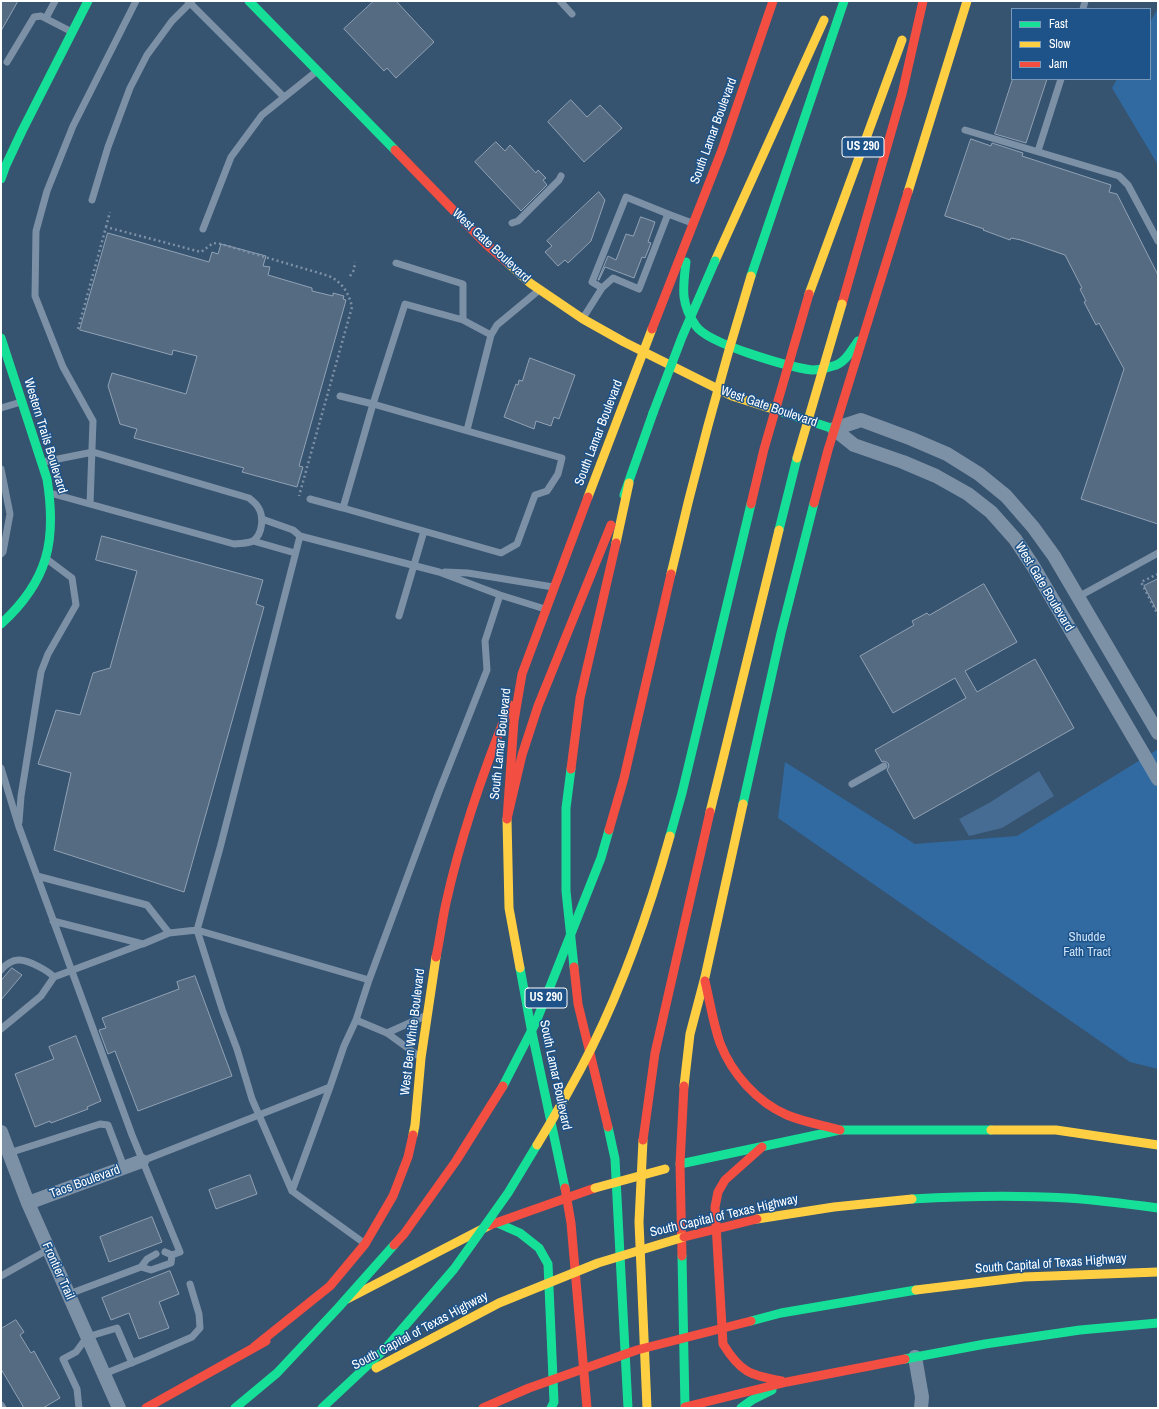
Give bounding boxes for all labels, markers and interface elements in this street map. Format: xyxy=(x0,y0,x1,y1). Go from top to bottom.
legend xyxy=(1011,8,1151,80)
text: Fast xyxy=(1049,16,1068,32)
text: Slow xyxy=(1049,36,1070,52)
text: Jam xyxy=(1049,56,1068,72)
street label: South Lamar Boulevard xyxy=(688,76,740,186)
road number: US 290 xyxy=(842,137,884,157)
street label: West Gate Boulevard xyxy=(449,206,533,286)
street label: Western Trails Boulevard xyxy=(20,376,70,496)
street label: South Lamar Boulevard xyxy=(572,378,626,488)
street label: West Gate Boulevard xyxy=(719,383,819,431)
street label: West Gate Boulevard xyxy=(1011,540,1077,634)
street label: South Lamar Boulevard xyxy=(487,687,515,801)
park label: Shudde Fath Tract xyxy=(1063,930,1111,961)
street label: West Ben White Boulevard xyxy=(397,968,429,1096)
road number: US 290 xyxy=(525,988,567,1008)
street label: South Lamar Boulevard xyxy=(536,1019,574,1131)
street label: Taos Boulevard xyxy=(48,1162,122,1202)
street label: South Capital of Texas Highway xyxy=(648,1191,800,1241)
street label: Frontier Trail xyxy=(38,1240,78,1302)
street label: South Capital of Texas Highway xyxy=(975,1251,1127,1277)
street label: South Capital of Texas Highway xyxy=(349,1289,491,1373)

